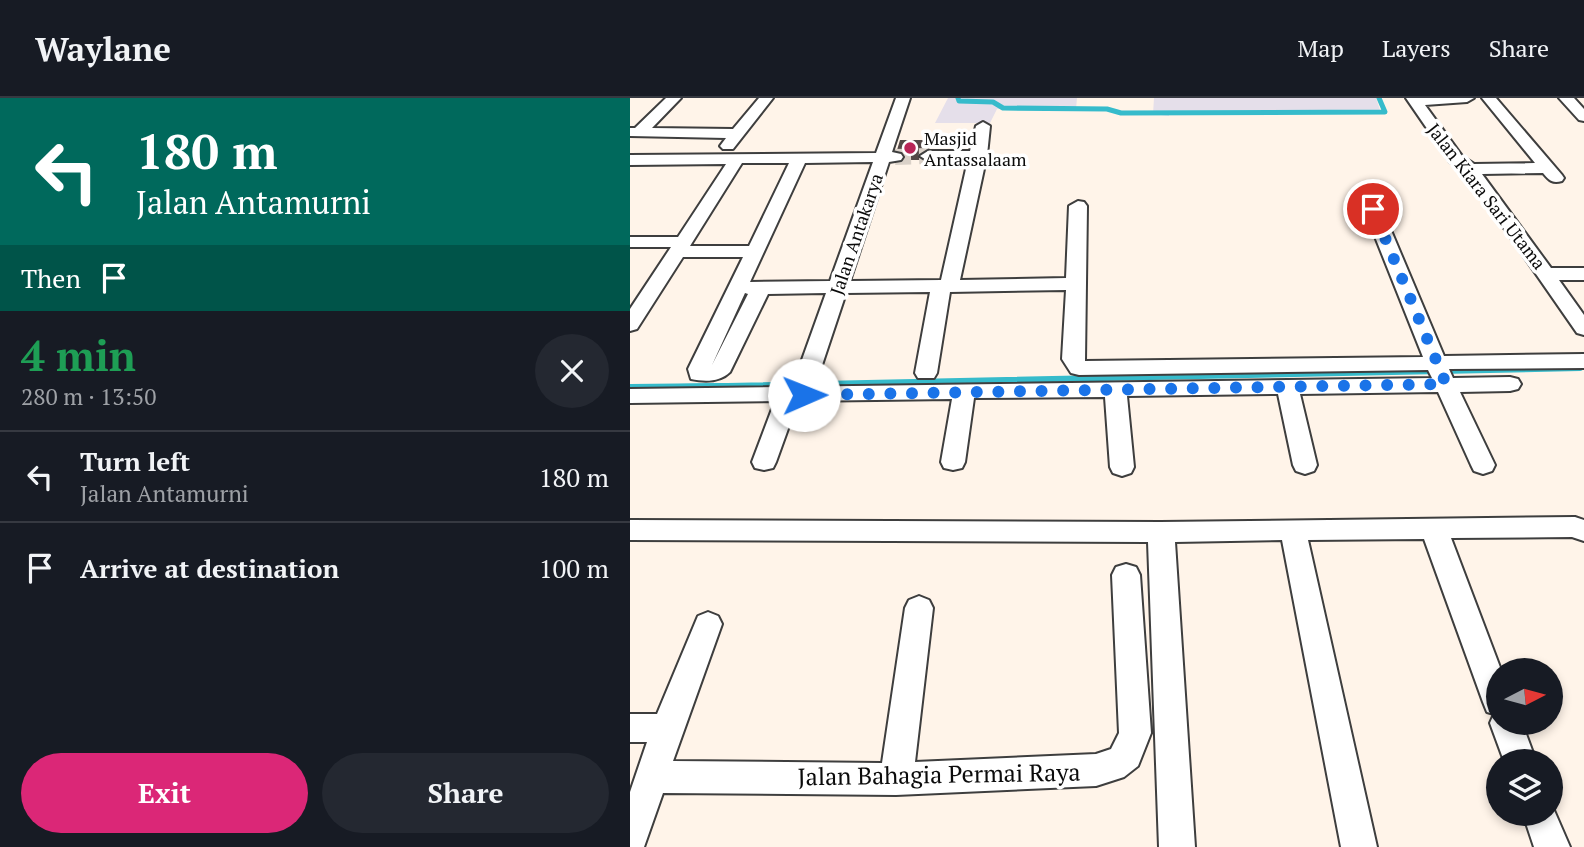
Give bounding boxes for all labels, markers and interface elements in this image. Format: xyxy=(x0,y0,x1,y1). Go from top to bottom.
text: Waylane xyxy=(35,27,171,70)
text: Map xyxy=(1297,32,1344,64)
text: Layers xyxy=(1382,32,1451,64)
text: Share xyxy=(1489,32,1549,64)
text: 180 m xyxy=(136,118,278,183)
street label: Jalan Kiara Sari Utama xyxy=(1422,118,1552,274)
icon: left xyxy=(21,126,112,217)
place label: Masjid Antassalaam xyxy=(924,126,1027,171)
marker: Masjid Antassalaam xyxy=(902,140,918,156)
street label: Jalan Antakarya xyxy=(824,170,888,298)
pin xyxy=(1343,179,1403,239)
text: Jalan Antamurni xyxy=(136,181,371,223)
icon: arrive xyxy=(1354,190,1392,228)
icon: arrive xyxy=(95,259,133,297)
text: Then xyxy=(21,261,81,295)
text: 4 min xyxy=(21,327,136,383)
button: close xyxy=(535,334,609,408)
position arrow xyxy=(767,358,841,432)
text: 280 m · 13:50 xyxy=(21,381,156,412)
text: Turn left xyxy=(80,444,190,478)
icon: left xyxy=(21,458,59,496)
text: 180 m xyxy=(539,460,609,494)
text: Jalan Antamurni xyxy=(80,478,249,509)
icon: arrive xyxy=(21,549,59,587)
text: Arrive at destination xyxy=(80,551,339,585)
text: 100 m xyxy=(539,551,609,585)
north arrow xyxy=(1486,658,1563,735)
map controls xyxy=(1486,658,1563,826)
button: layers xyxy=(1486,749,1563,826)
button: Exit xyxy=(21,753,308,833)
button: Share xyxy=(322,753,609,833)
street label: Jalan Bahagia Permai Raya xyxy=(797,756,1081,792)

